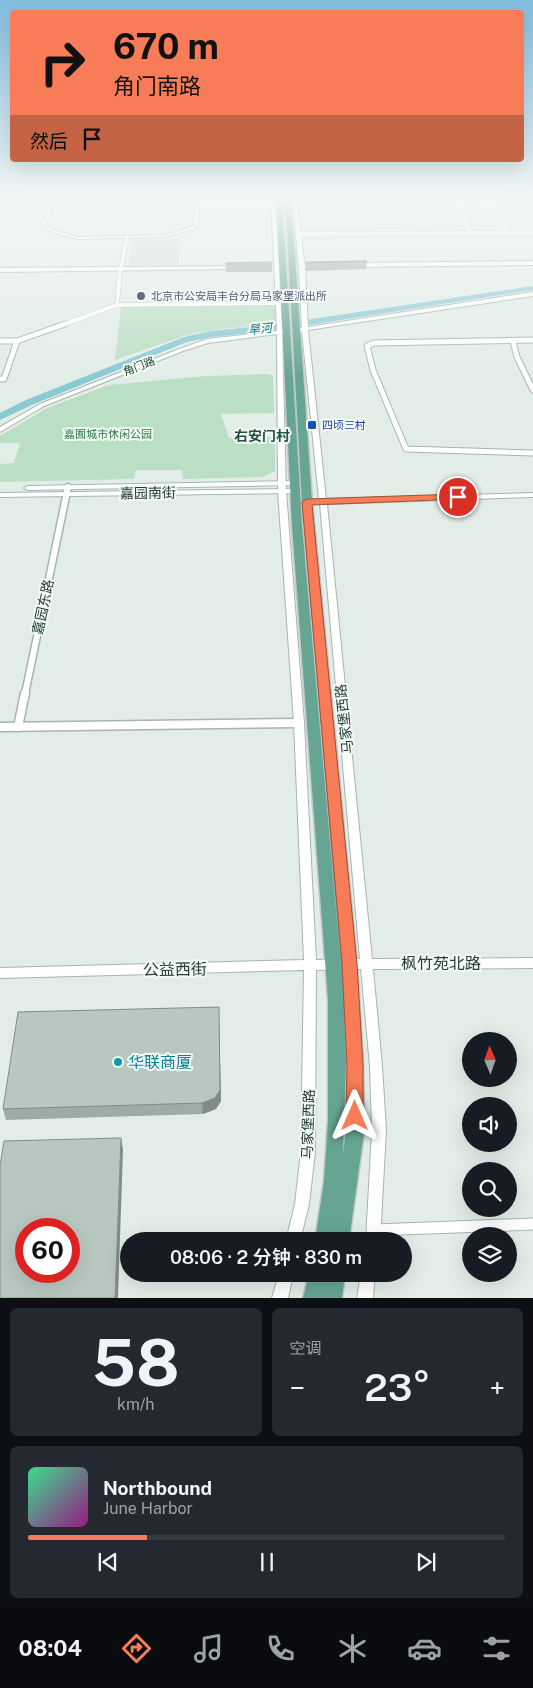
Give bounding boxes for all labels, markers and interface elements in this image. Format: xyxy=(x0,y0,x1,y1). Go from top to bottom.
text: 670 m xyxy=(113,26,219,67)
icon: right xyxy=(30,30,95,95)
text: 角门南路 xyxy=(113,73,201,99)
icon: arrive xyxy=(78,125,106,153)
text: 然后 xyxy=(30,130,68,152)
marker: 北京市公安局丰台分局马家堡派出所 xyxy=(135,290,147,302)
place label: 北京市公安局丰台分局马家堡派出所 xyxy=(151,290,327,302)
water label: 旱河 xyxy=(247,321,275,337)
street label: 角门路 xyxy=(121,354,157,378)
marker: 四顷三村 xyxy=(306,419,318,431)
place label: 四顷三村 xyxy=(322,419,366,431)
park label: 嘉囿城市休闲公园 xyxy=(64,428,152,440)
district label: 右安门村 xyxy=(234,428,290,444)
pin xyxy=(437,476,479,518)
icon: arrive xyxy=(444,483,472,511)
street label: 嘉园南街 xyxy=(120,485,176,501)
street label: 嘉园东路 xyxy=(29,578,57,636)
street label: 马家堡西路 xyxy=(332,683,356,755)
street label: 枫竹苑北路 xyxy=(401,954,481,973)
street label: 公益西街 xyxy=(143,959,207,980)
north arrow xyxy=(462,1032,518,1088)
map controls xyxy=(462,1032,517,1282)
place label: 华联商厦 xyxy=(128,1053,192,1072)
marker: 华联商厦 xyxy=(112,1056,124,1068)
street label: 马家堡西路 xyxy=(299,1089,317,1159)
position arrow xyxy=(328,1089,380,1141)
button: sound xyxy=(462,1097,517,1152)
button: search xyxy=(462,1162,517,1217)
speed limit sign: 60 xyxy=(15,1218,80,1283)
button: layers xyxy=(462,1227,517,1282)
text: 08:06 · 2 分钟 · 830 m xyxy=(170,1246,362,1268)
text: 58 xyxy=(92,1324,180,1401)
text: 空调 xyxy=(290,1339,322,1358)
text: 23° xyxy=(364,1365,430,1410)
text: − xyxy=(290,1371,305,1404)
text: + xyxy=(489,1371,505,1404)
text: km/h xyxy=(117,1395,155,1414)
text: Northbound xyxy=(103,1477,212,1499)
text: June Harbor xyxy=(103,1499,193,1518)
icon: previous xyxy=(94,1548,122,1576)
icon: pause xyxy=(253,1548,281,1576)
icon: next xyxy=(412,1548,440,1576)
icon: directions xyxy=(119,1631,154,1666)
icon: music xyxy=(191,1631,226,1666)
icon: phone xyxy=(263,1631,298,1666)
icon: climate xyxy=(335,1631,370,1666)
icon: car xyxy=(407,1631,442,1666)
icon: filters xyxy=(479,1631,514,1666)
text: 08:04 xyxy=(19,1635,82,1661)

